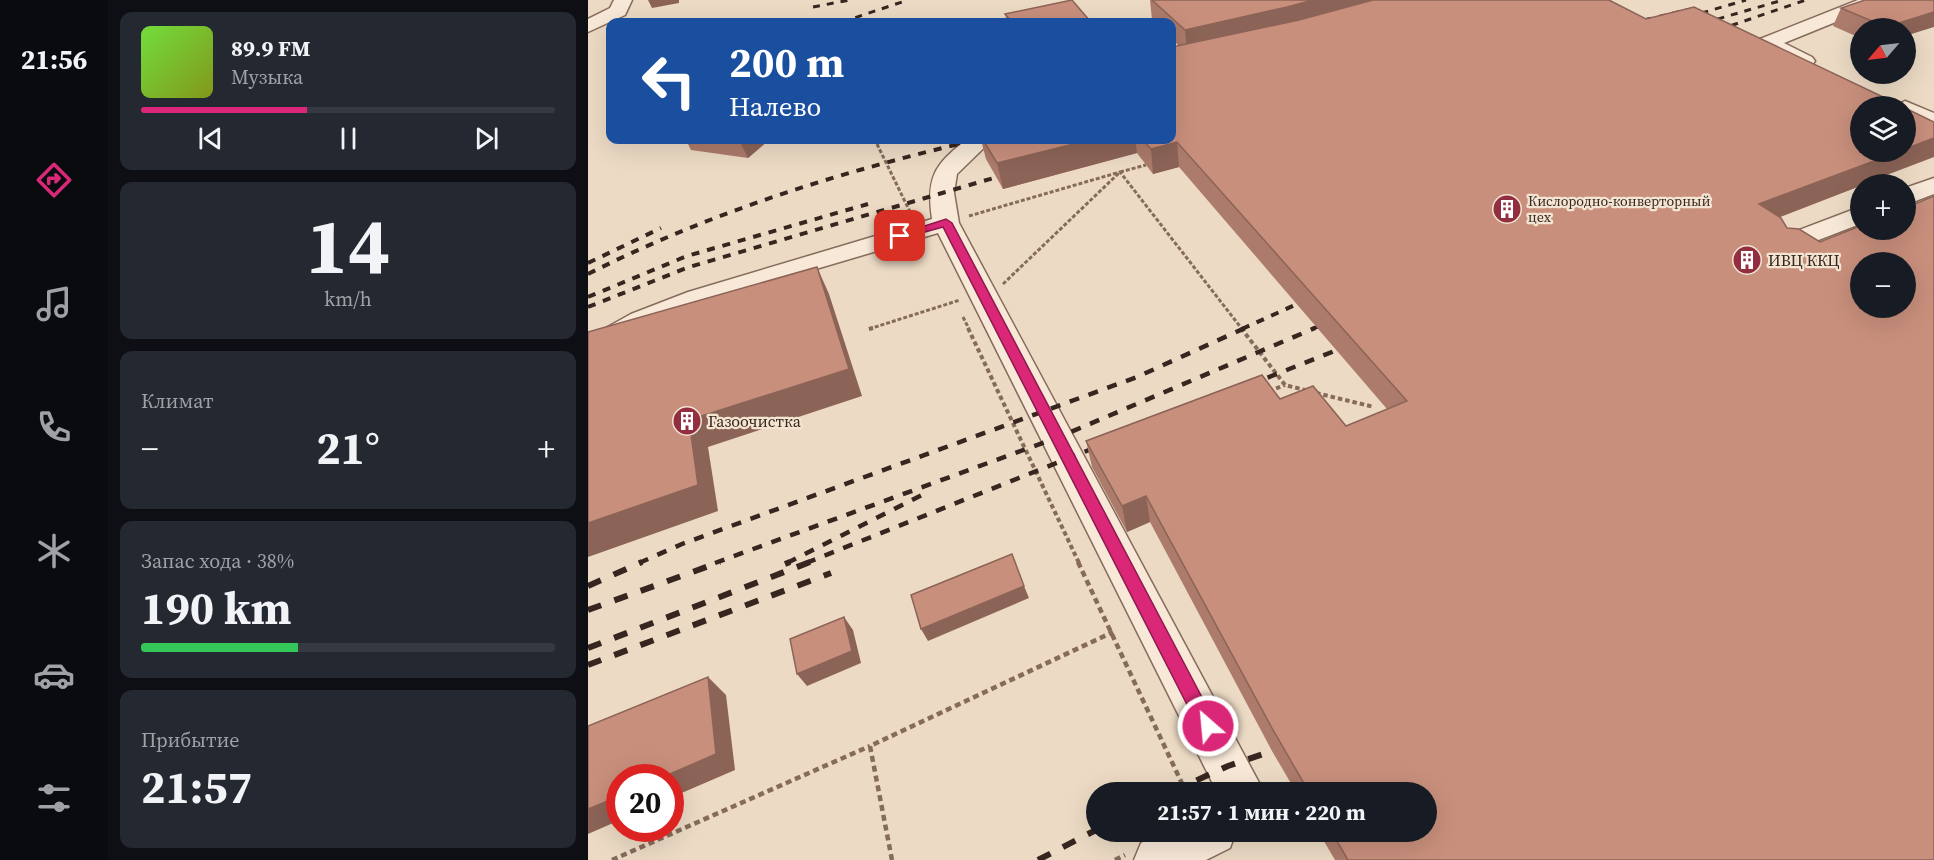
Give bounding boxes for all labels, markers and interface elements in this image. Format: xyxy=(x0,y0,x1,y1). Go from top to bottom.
north arrow xyxy=(1850,18,1916,84)
map controls xyxy=(1850,18,1916,318)
text: 89.9 FM xyxy=(231,33,310,63)
text: 200 m xyxy=(729,33,844,91)
text: 21:56 xyxy=(21,41,87,78)
icon: left xyxy=(630,42,708,120)
text: Музыка xyxy=(231,63,303,91)
text: Налево xyxy=(729,88,821,125)
button: layers xyxy=(1850,96,1916,162)
icon: previous xyxy=(194,122,227,155)
icon: pause xyxy=(332,122,365,155)
icon: next xyxy=(470,122,503,155)
icon: directions xyxy=(33,159,75,201)
button: + xyxy=(1850,174,1916,240)
place label: Кислородно-конверторный цех xyxy=(1528,191,1711,227)
text: 14 xyxy=(306,192,390,299)
building icon: Кислородно-конверторный цех xyxy=(1491,193,1523,225)
pin xyxy=(874,210,925,261)
icon: arrive xyxy=(883,219,916,252)
building icon: ИВЦ ККЦ xyxy=(1731,244,1763,276)
place label: ИВЦ ККЦ xyxy=(1768,249,1840,271)
button: − xyxy=(1850,252,1916,318)
icon: music xyxy=(33,283,75,325)
text: km/h xyxy=(324,285,372,313)
text: Климат xyxy=(141,387,214,415)
building icon: Газоочистка xyxy=(671,405,703,437)
icon: phone xyxy=(33,406,75,448)
place label: Газоочистка xyxy=(708,410,802,432)
text: 21° xyxy=(316,417,380,479)
text: − xyxy=(141,426,159,471)
text: + xyxy=(537,426,555,471)
icon: climate xyxy=(33,530,75,572)
text: Запас хода · 38% xyxy=(141,547,294,575)
text: 190 km xyxy=(141,577,292,639)
icon: car xyxy=(33,654,75,696)
position arrow xyxy=(1176,694,1240,758)
text: Прибытие xyxy=(141,726,239,754)
text: 21:57 xyxy=(141,756,252,818)
speed limit sign: 20 xyxy=(606,764,684,842)
icon: filters xyxy=(33,777,75,819)
text: 21:57 · 1 мин · 220 m xyxy=(1157,797,1366,827)

